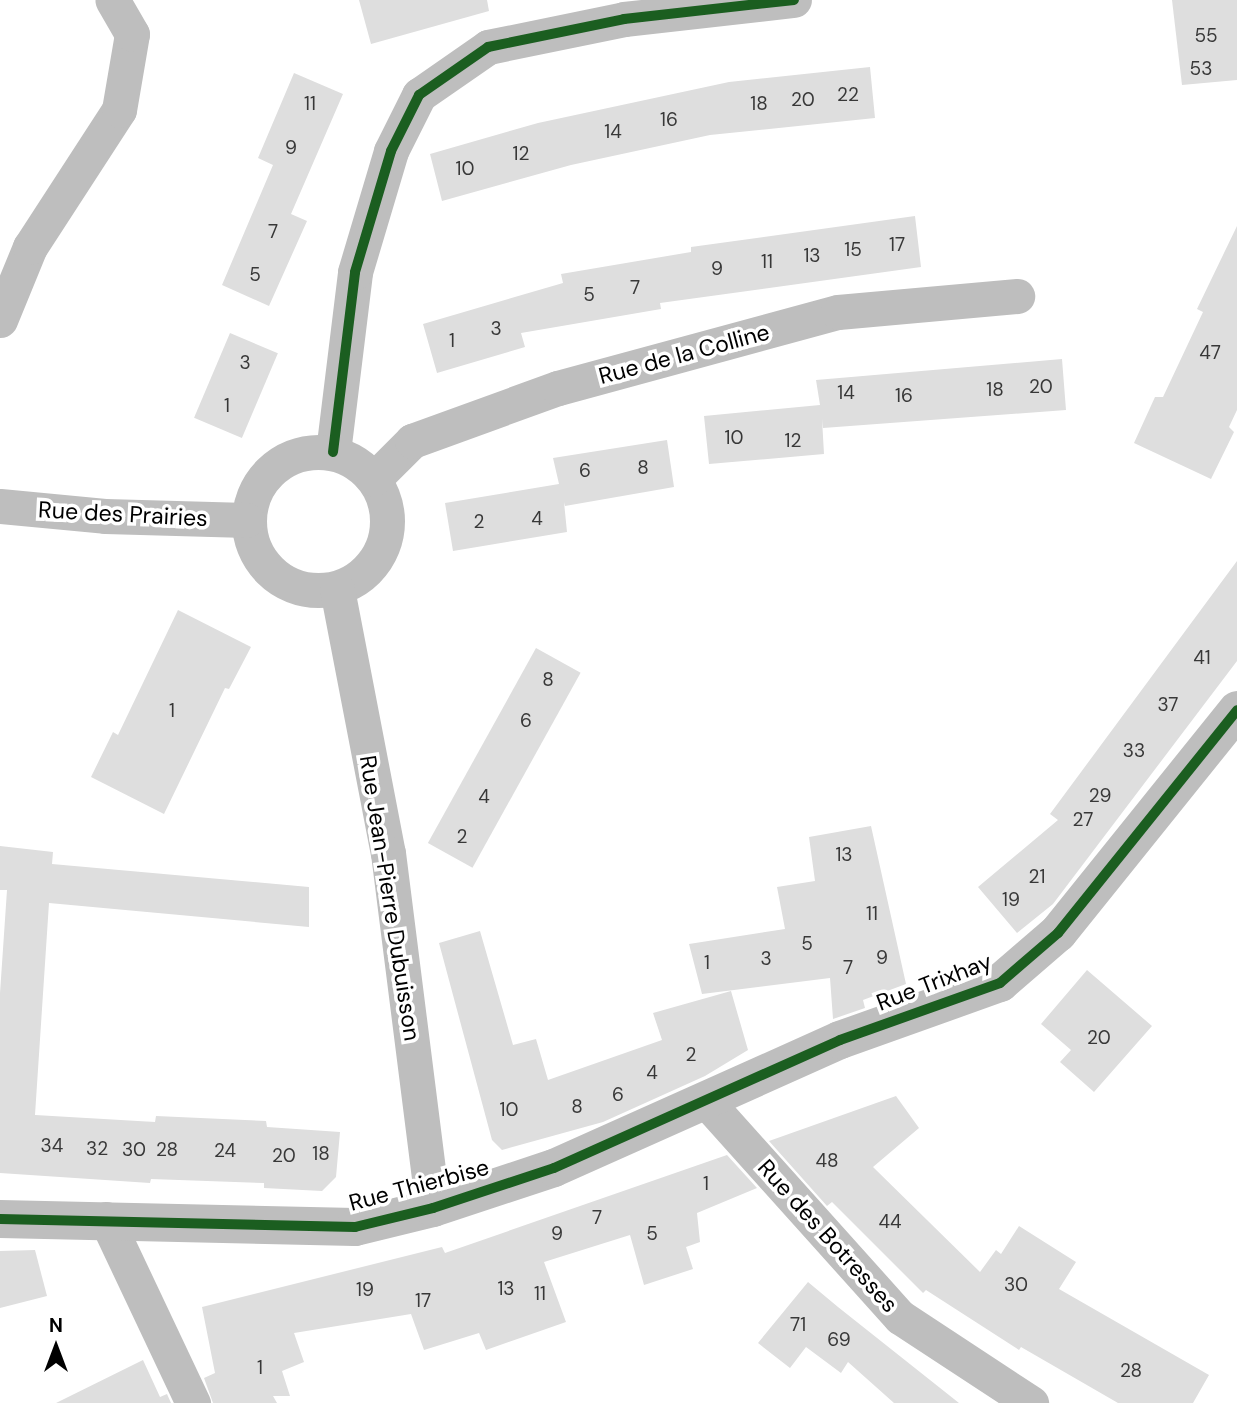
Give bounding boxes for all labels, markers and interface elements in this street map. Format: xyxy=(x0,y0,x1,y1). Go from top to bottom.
house number: 55 xyxy=(1194,25,1218,47)
house number: 53 xyxy=(1190,58,1212,80)
house number: 22 xyxy=(837,84,859,106)
house number: 20 xyxy=(791,89,815,111)
house number: 11 xyxy=(304,93,316,115)
house number: 18 xyxy=(750,93,768,115)
house number: 16 xyxy=(660,109,678,131)
house number: 14 xyxy=(604,121,622,143)
house number: 9 xyxy=(285,137,297,159)
house number: 12 xyxy=(513,143,529,165)
house number: 10 xyxy=(456,158,474,180)
house number: 7 xyxy=(268,221,278,243)
house number: 17 xyxy=(889,234,905,256)
house number: 15 xyxy=(844,239,862,261)
house number: 13 xyxy=(803,245,821,267)
house number: 11 xyxy=(761,251,773,273)
house number: 9 xyxy=(711,258,723,280)
house number: 5 xyxy=(249,264,261,286)
house number: 7 xyxy=(630,277,640,299)
house number: 5 xyxy=(583,284,595,306)
house number: 3 xyxy=(490,318,502,340)
street label: Rue de la Colline xyxy=(596,318,772,390)
house number: 1 xyxy=(449,330,455,352)
house number: 47 xyxy=(1199,342,1221,364)
house number: 3 xyxy=(239,352,251,374)
house number: 20 xyxy=(1029,376,1053,398)
house number: 18 xyxy=(986,379,1004,401)
house number: 14 xyxy=(837,382,855,404)
house number: 16 xyxy=(895,385,913,407)
house number: 1 xyxy=(224,395,230,417)
house number: 10 xyxy=(725,427,743,449)
house number: 12 xyxy=(785,430,801,452)
house number: 8 xyxy=(637,457,649,479)
house number: 6 xyxy=(579,460,591,482)
street label: Rue des Prairies xyxy=(38,496,208,532)
house number: 4 xyxy=(531,508,543,530)
house number: 2 xyxy=(474,511,484,533)
house number: 41 xyxy=(1193,647,1211,669)
house number: 8 xyxy=(542,669,554,691)
house number: 37 xyxy=(1157,694,1179,716)
house number: 1 xyxy=(169,700,175,722)
house number: 6 xyxy=(520,710,532,732)
house number: 33 xyxy=(1123,740,1145,762)
street label: Rue Jean-Pierre Dubuisson xyxy=(354,753,426,1043)
house number: 29 xyxy=(1089,785,1111,807)
house number: 4 xyxy=(478,786,490,808)
house number: 27 xyxy=(1073,809,1093,831)
house number: 2 xyxy=(457,826,467,848)
house number: 13 xyxy=(835,844,853,866)
house number: 21 xyxy=(1029,866,1045,888)
house number: 19 xyxy=(1002,889,1020,911)
house number: 11 xyxy=(866,903,878,925)
house number: 5 xyxy=(801,933,813,955)
street label: Rue Trixhay xyxy=(872,947,996,1017)
house number: 9 xyxy=(876,947,888,969)
house number: 3 xyxy=(760,948,772,970)
house number: 1 xyxy=(704,952,710,974)
house number: 7 xyxy=(843,957,853,979)
house number: 20 xyxy=(1087,1027,1111,1049)
house number: 2 xyxy=(686,1044,696,1066)
house number: 4 xyxy=(646,1062,658,1084)
house number: 6 xyxy=(612,1084,624,1106)
house number: 8 xyxy=(571,1096,583,1118)
house number: 10 xyxy=(500,1099,518,1121)
house number: 34 xyxy=(41,1135,63,1157)
house number: 32 xyxy=(86,1138,108,1160)
house number: 30 xyxy=(122,1139,146,1161)
house number: 28 xyxy=(156,1139,178,1161)
house number: 24 xyxy=(214,1140,236,1162)
house number: 18 xyxy=(312,1143,330,1165)
house number: 20 xyxy=(272,1145,296,1167)
house number: 48 xyxy=(815,1150,839,1172)
street label: Rue Thierbise xyxy=(346,1153,492,1217)
street label: Rue des Botresses xyxy=(752,1154,904,1318)
house number: 1 xyxy=(703,1173,709,1195)
house number: 7 xyxy=(592,1207,602,1229)
house number: 44 xyxy=(878,1211,902,1233)
house number: 9 xyxy=(551,1223,563,1245)
house number: 5 xyxy=(646,1223,658,1245)
house number: 30 xyxy=(1004,1274,1028,1296)
house number: 13 xyxy=(497,1278,515,1300)
house number: 19 xyxy=(356,1279,374,1301)
house number: 11 xyxy=(534,1283,546,1305)
house number: 17 xyxy=(415,1290,431,1312)
north arrow xyxy=(21,1312,91,1382)
text: N xyxy=(49,1313,63,1338)
house number: 71 xyxy=(790,1314,806,1336)
house number: 69 xyxy=(827,1329,851,1351)
house number: 1 xyxy=(257,1357,263,1379)
house number: 28 xyxy=(1120,1360,1142,1382)

